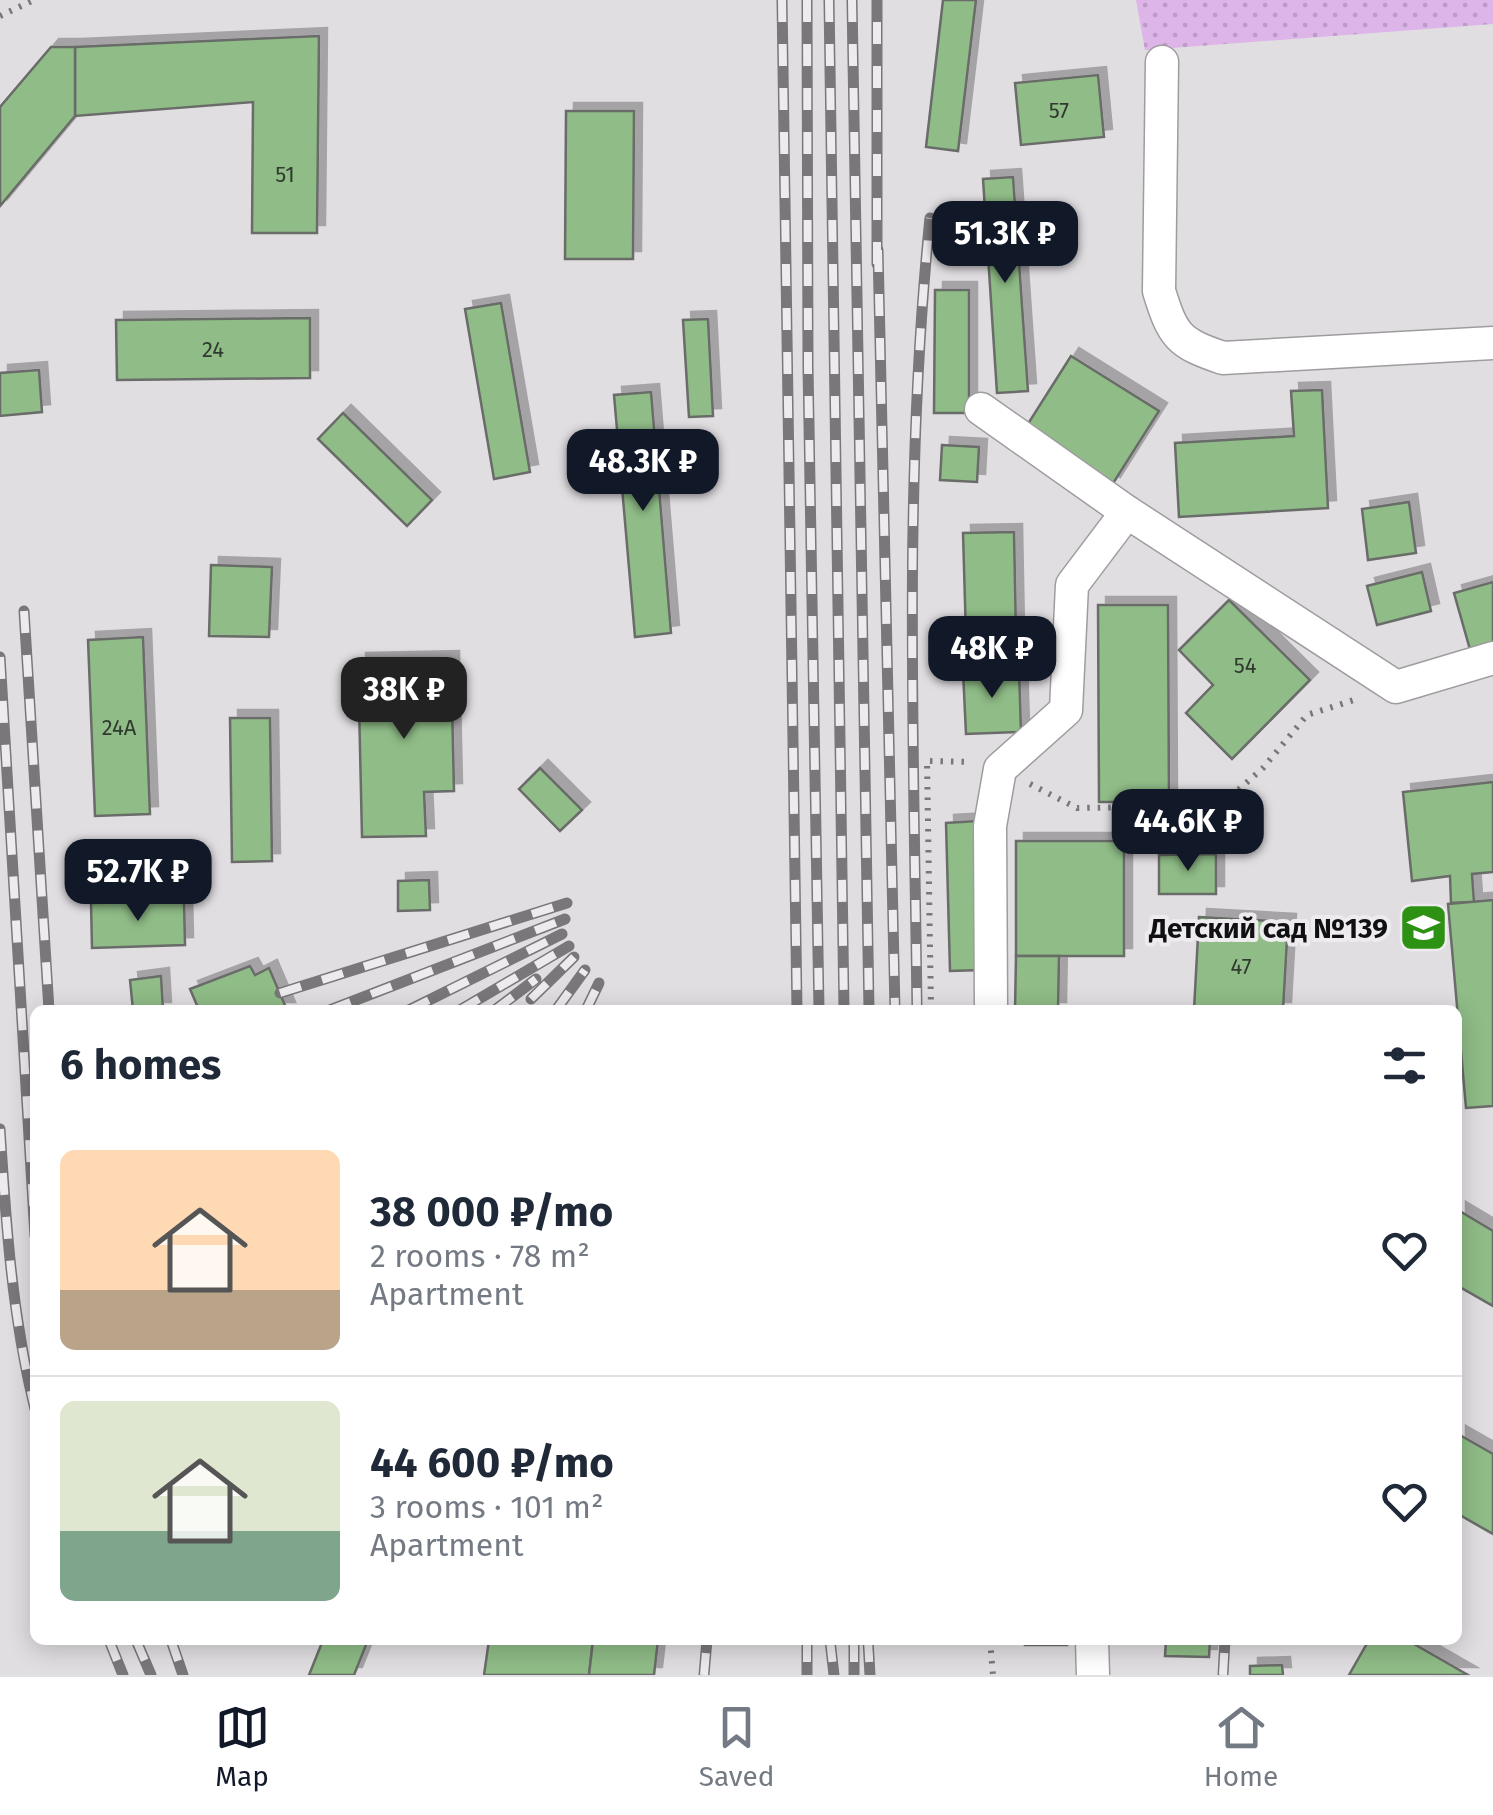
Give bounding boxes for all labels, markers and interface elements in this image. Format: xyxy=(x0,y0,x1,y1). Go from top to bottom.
house number: 57 xyxy=(1049,97,1069,124)
house number: 51 xyxy=(275,161,295,188)
pin: 51.3K ₽ xyxy=(913,201,1097,286)
text: 51.3K ₽ xyxy=(954,214,1056,252)
house number: 24 xyxy=(202,336,224,363)
pin: 48.3K ₽ xyxy=(551,429,735,514)
text: 48.3K ₽ xyxy=(589,442,697,480)
pin: 48K ₽ xyxy=(922,616,1062,701)
text: 48K ₽ xyxy=(950,629,1034,667)
house number: 54 xyxy=(1234,652,1257,679)
pin: 38K ₽ xyxy=(334,657,474,742)
text: 38K ₽ xyxy=(363,670,445,708)
house number: 24А xyxy=(102,714,137,741)
pin: 44.6K ₽ xyxy=(1096,789,1280,874)
text: 44.6K ₽ xyxy=(1134,802,1242,840)
pin: 52.7K ₽ xyxy=(46,839,230,924)
text: 52.7K ₽ xyxy=(87,852,189,890)
school or university icon: Детский сад №139 xyxy=(1397,902,1449,954)
place label: Детский сад №139 xyxy=(1148,912,1388,945)
house number: 47 xyxy=(1231,953,1252,980)
icon: filters xyxy=(1377,1038,1432,1093)
text: 6 homes xyxy=(60,1040,221,1090)
text: 38 000 ₽/mo xyxy=(370,1187,613,1237)
icon: home xyxy=(140,1190,260,1310)
icon: heart xyxy=(1377,1223,1432,1278)
text: 2 rooms · 78 m² xyxy=(370,1237,590,1275)
text: Apartment xyxy=(370,1275,524,1313)
text: 44 600 ₽/mo xyxy=(370,1438,614,1488)
icon: home xyxy=(140,1441,260,1561)
icon: heart xyxy=(1377,1474,1432,1529)
text: 3 rooms · 101 m² xyxy=(370,1488,604,1526)
text: Apartment xyxy=(370,1526,524,1564)
tab: Map xyxy=(215,1700,270,1793)
tab: Saved xyxy=(699,1700,775,1793)
tab: Home xyxy=(1204,1700,1278,1793)

